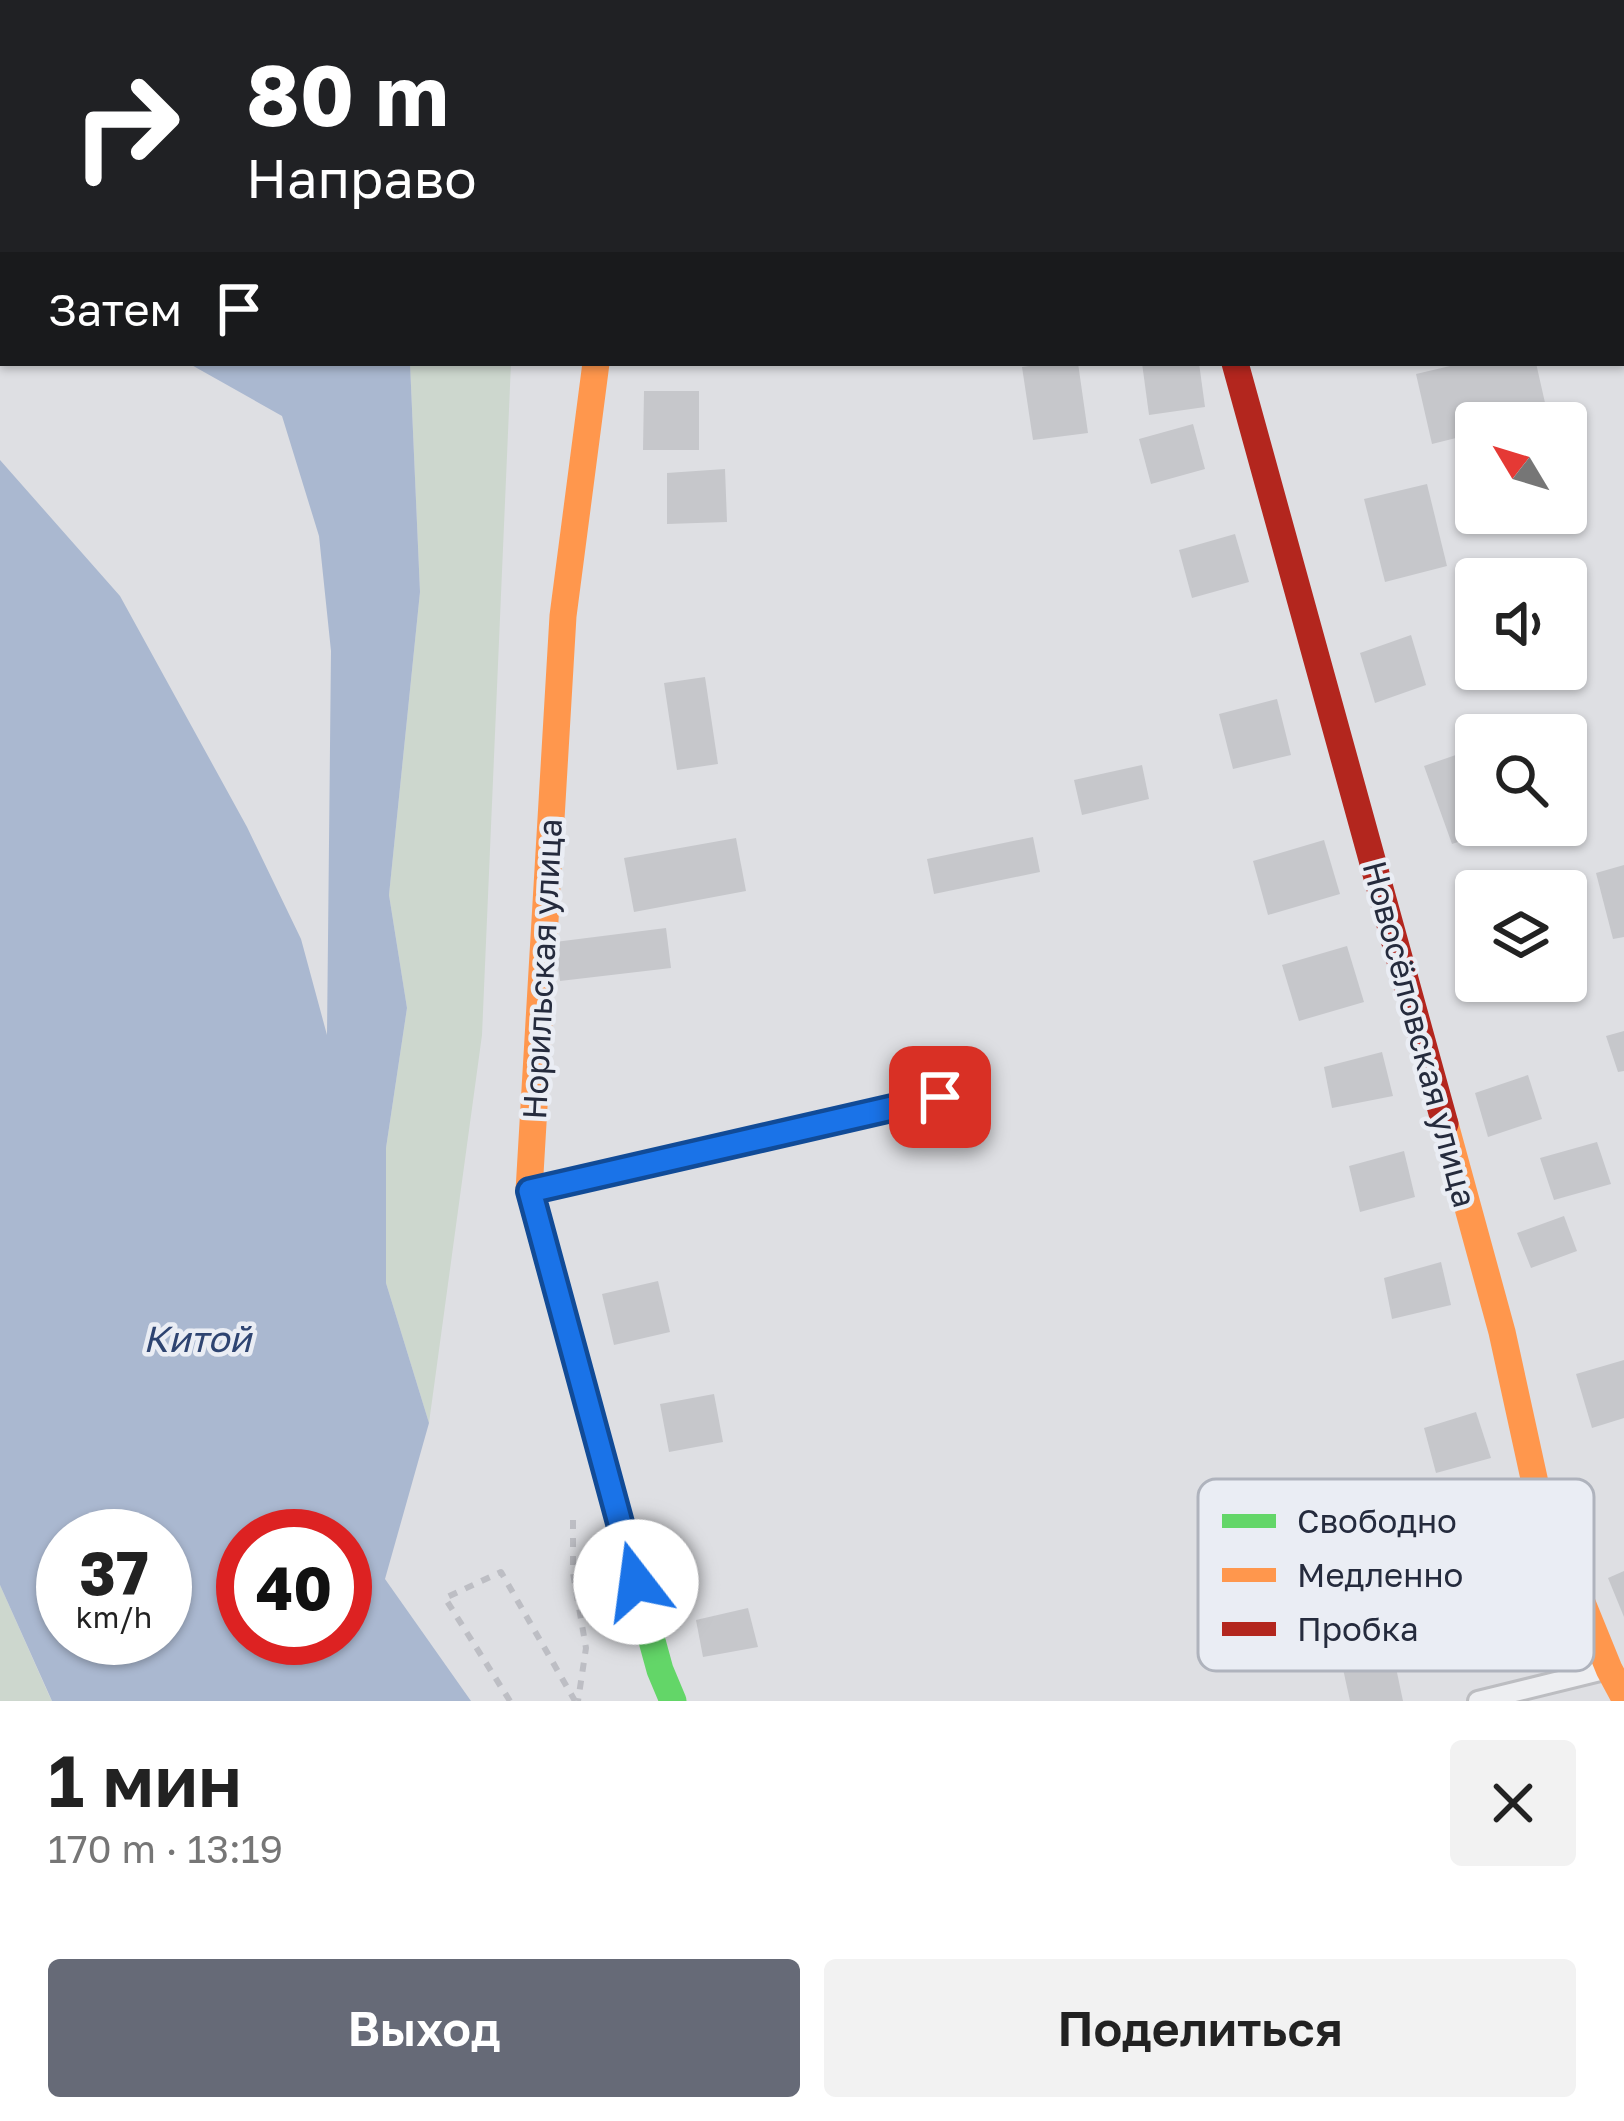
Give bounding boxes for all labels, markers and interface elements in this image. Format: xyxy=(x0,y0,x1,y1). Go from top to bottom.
text: 80 m xyxy=(246,44,449,144)
icon: right xyxy=(48,48,204,204)
text: Направо xyxy=(246,145,477,210)
icon: arrive xyxy=(206,276,272,342)
text: Затем xyxy=(48,282,182,336)
north arrow xyxy=(1455,402,1587,534)
map controls xyxy=(1455,402,1587,1002)
button: sound xyxy=(1455,558,1587,690)
button: search xyxy=(1455,714,1587,846)
street label: Норильская улица xyxy=(514,818,569,1120)
street label: Новосёловская улица xyxy=(1355,856,1486,1211)
button: layers xyxy=(1455,870,1587,1002)
pin xyxy=(889,1046,991,1148)
icon: arrive xyxy=(907,1064,973,1130)
water label: Китой xyxy=(143,1317,253,1360)
legend xyxy=(1198,1479,1594,1671)
text: Свободно xyxy=(1297,1501,1457,1540)
speed limit sign: 40 xyxy=(216,1509,372,1665)
position arrow xyxy=(573,1519,699,1645)
text: 37 xyxy=(79,1536,149,1608)
text: Медленно xyxy=(1297,1555,1463,1594)
text: km/h xyxy=(76,1599,152,1635)
text: Пробка xyxy=(1297,1609,1419,1648)
text: 1 мин xyxy=(48,1736,242,1823)
button: close xyxy=(1450,1740,1576,1866)
text: 170 m · 13:19 xyxy=(48,1825,283,1872)
button: Выход xyxy=(48,1959,800,2097)
button: Поделиться xyxy=(824,1959,1576,2097)

